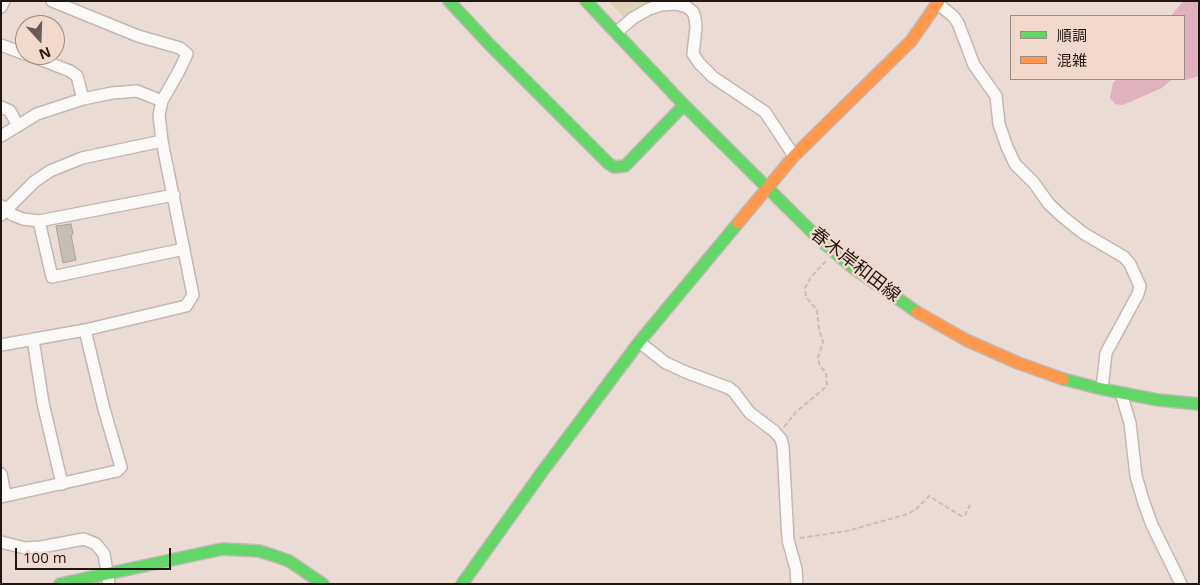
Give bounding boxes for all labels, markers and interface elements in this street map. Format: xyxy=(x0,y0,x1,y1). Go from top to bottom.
north arrow xyxy=(15,15,65,65)
legend xyxy=(1010,15,1185,80)
text: 順調 xyxy=(1057,25,1087,45)
text: N xyxy=(36,43,54,64)
text: 混雑 xyxy=(1057,50,1087,70)
street label: 春木岸和田線 xyxy=(806,223,904,307)
scale bar xyxy=(18,538,174,570)
text: 100 m xyxy=(23,547,67,567)

